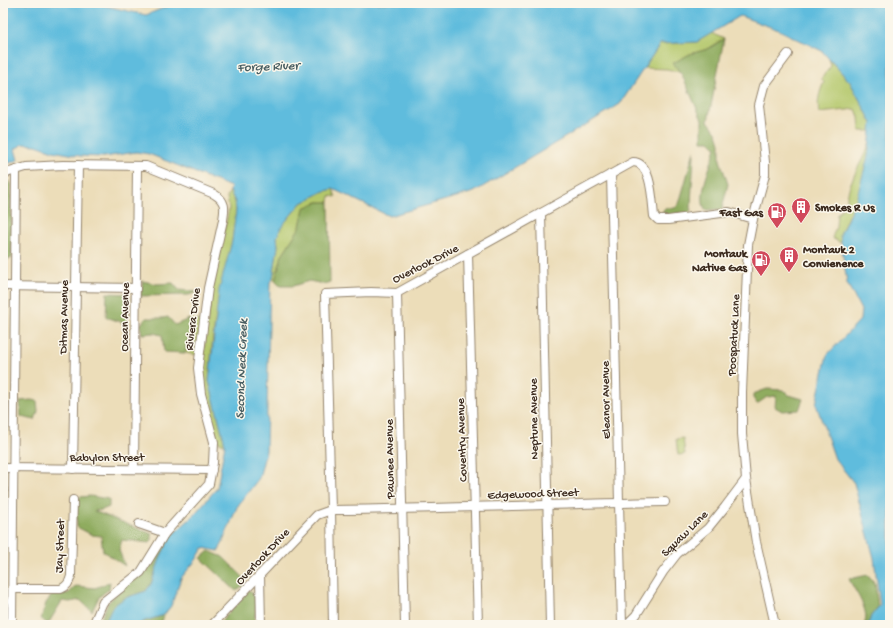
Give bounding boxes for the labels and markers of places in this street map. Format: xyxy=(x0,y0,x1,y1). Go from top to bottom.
building icon: Smokes R Us xyxy=(790,196,812,224)
fuel station icon: Fast Gas xyxy=(766,201,788,229)
place label: Smokes R Us xyxy=(815,202,875,216)
place label: Fast Gas xyxy=(718,207,764,221)
place label: Montauk 2 Convienence xyxy=(802,244,864,272)
building icon: Montauk 2 Convienence xyxy=(778,245,800,273)
place label: Montauk Native Gas xyxy=(692,248,749,276)
fuel station icon: Montauk Native Gas xyxy=(750,249,772,277)

